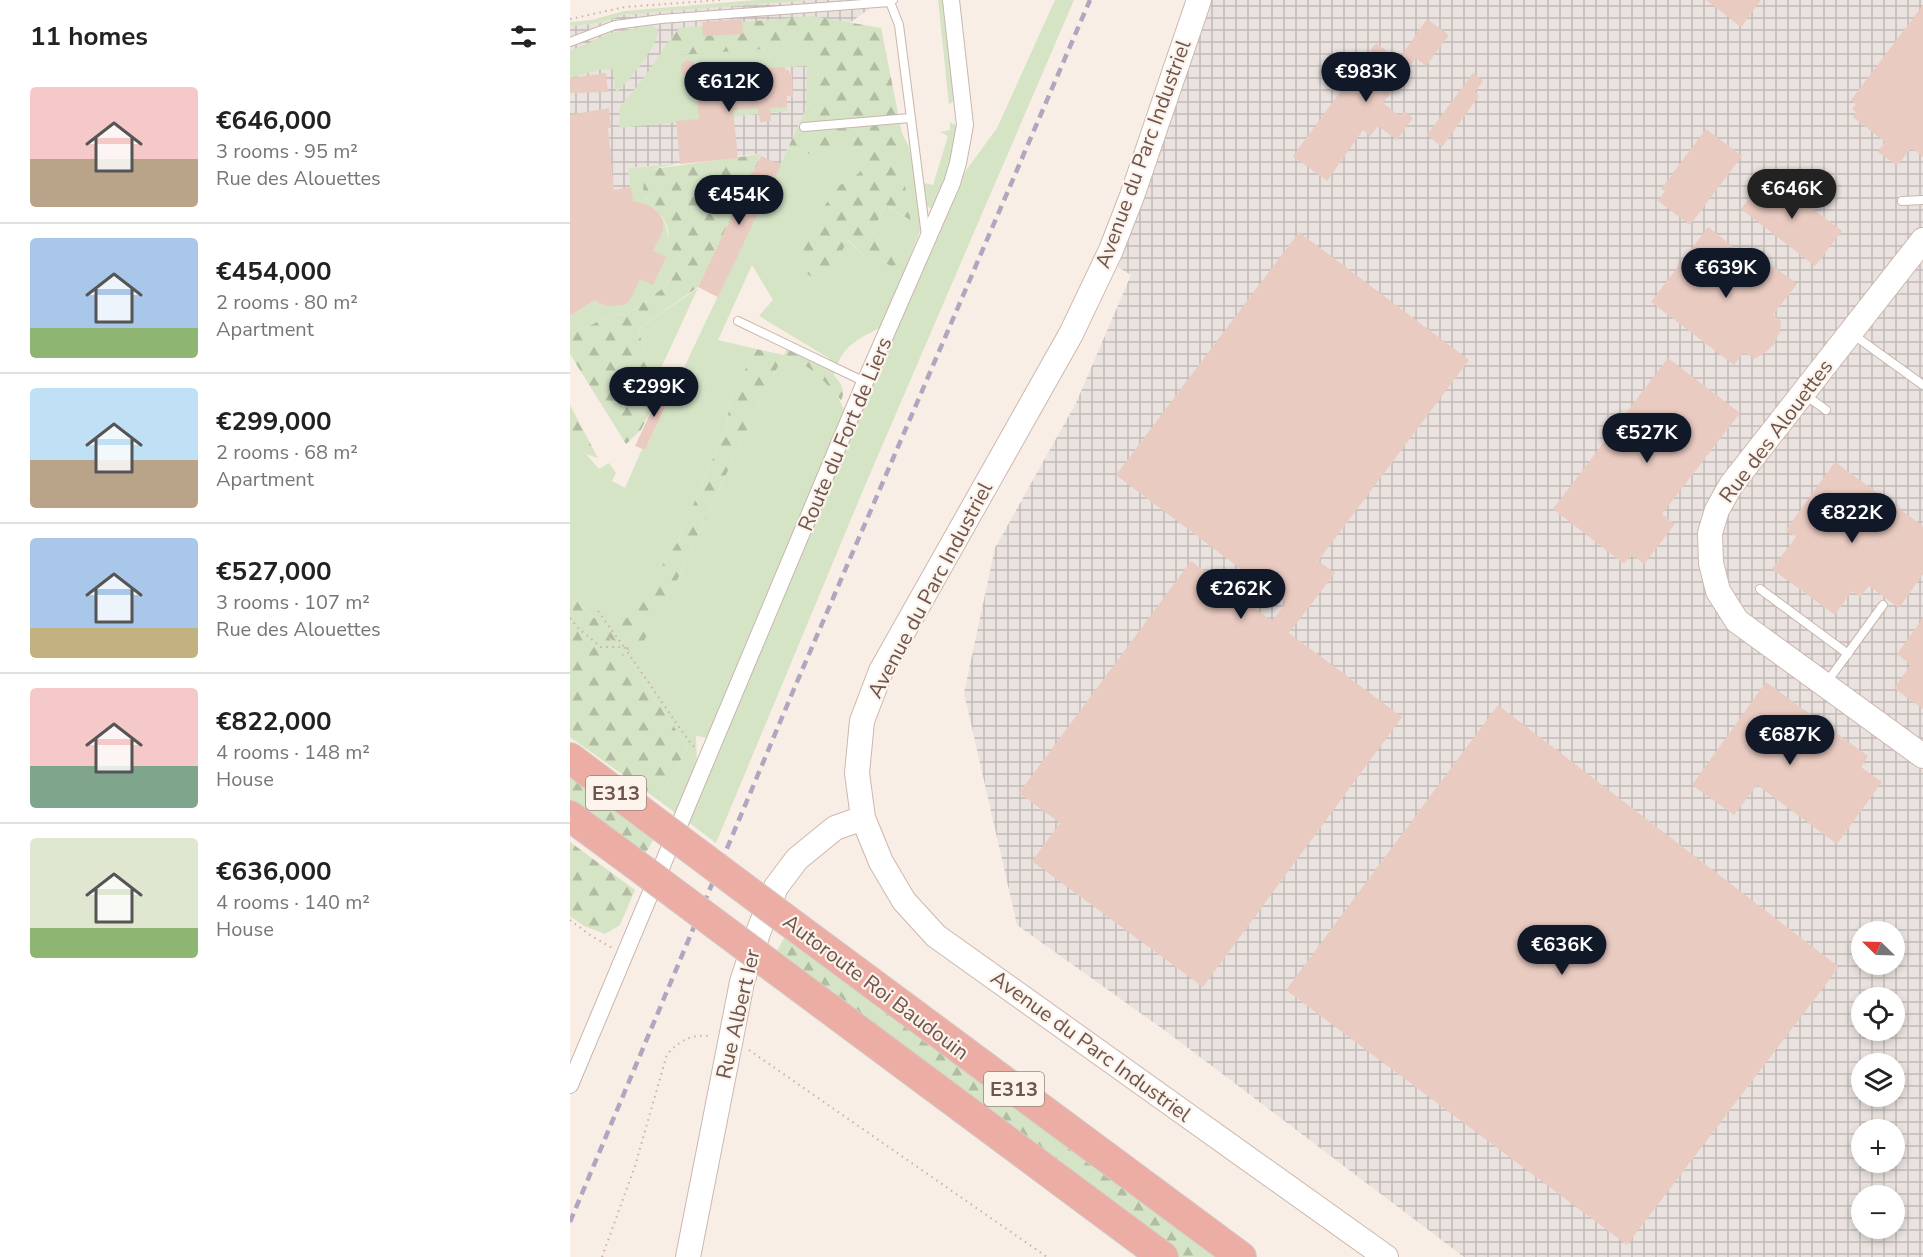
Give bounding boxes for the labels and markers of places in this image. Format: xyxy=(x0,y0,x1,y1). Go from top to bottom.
pin: €983K xyxy=(1324,52,1408,103)
pin: €612K xyxy=(687,62,771,113)
pin: €646K xyxy=(1750,169,1834,220)
pin: €454K xyxy=(697,175,781,226)
pin: €639K xyxy=(1684,248,1768,299)
pin: €299K xyxy=(612,367,696,418)
pin: €527K xyxy=(1605,413,1689,464)
pin: €822K xyxy=(1810,493,1894,544)
pin: €262K xyxy=(1199,569,1283,620)
pin: €687K xyxy=(1748,715,1832,766)
pin: €636K xyxy=(1520,925,1604,976)

